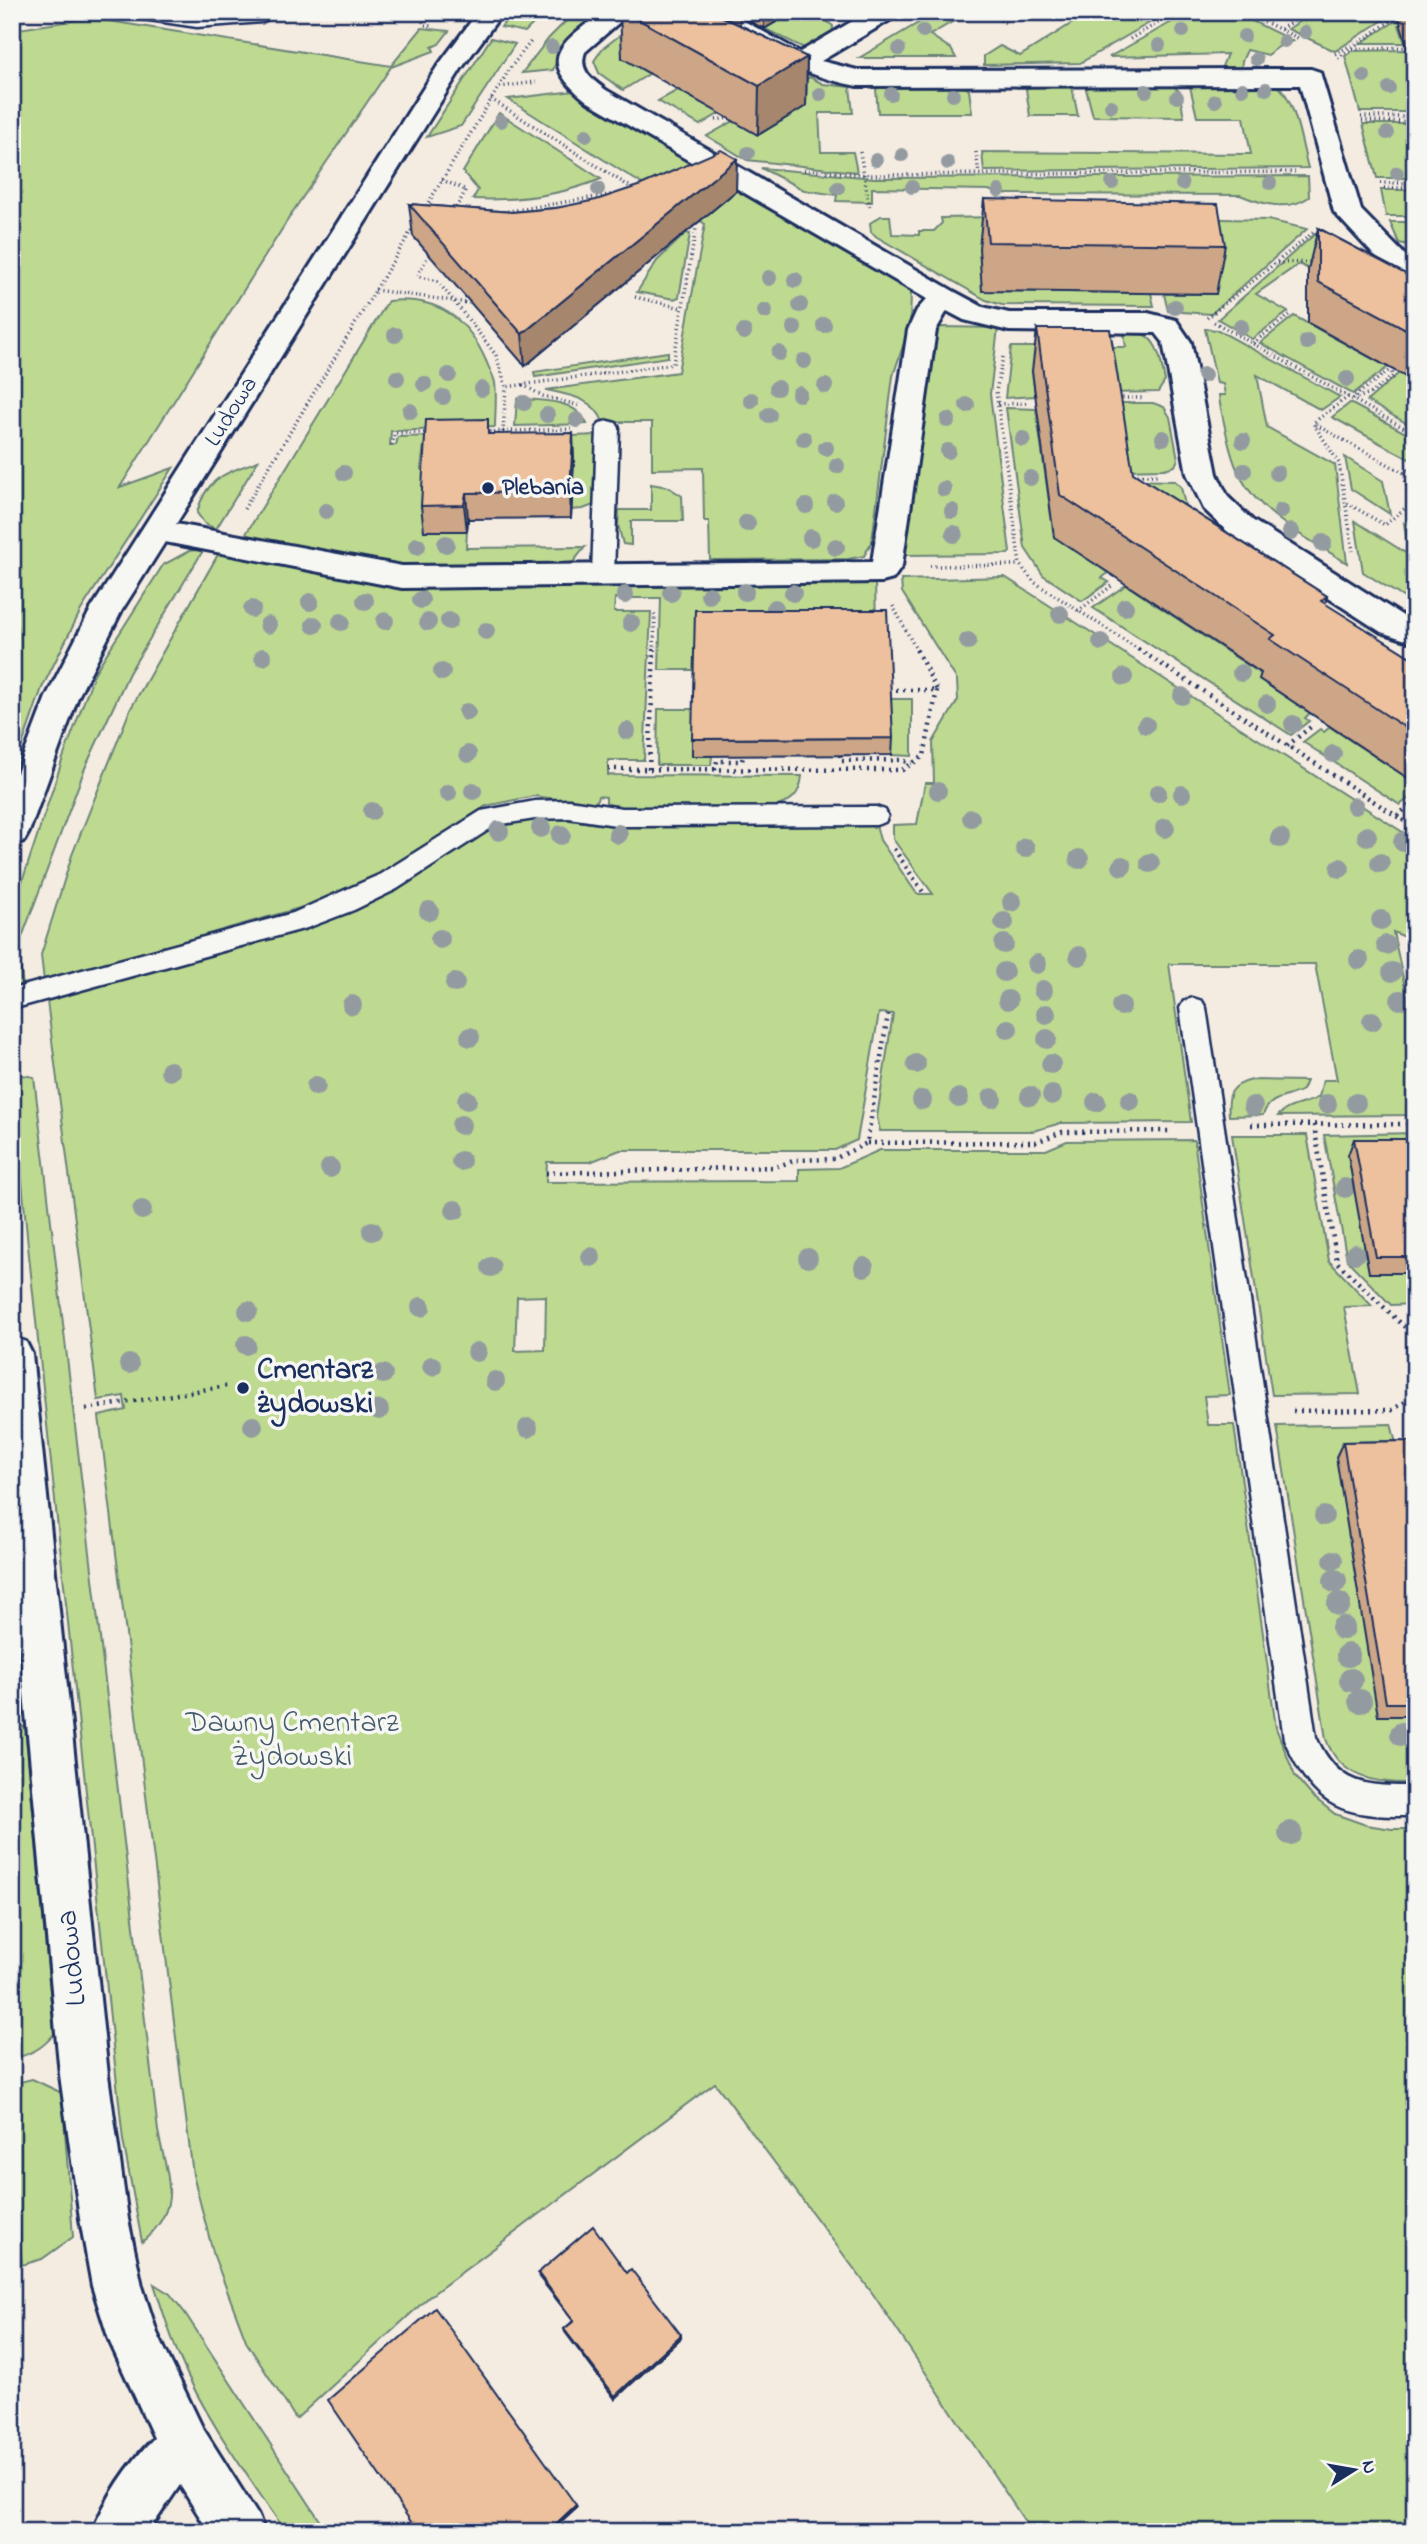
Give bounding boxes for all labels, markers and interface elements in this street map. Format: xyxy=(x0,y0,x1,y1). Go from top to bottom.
street label: Ludowa xyxy=(197,370,267,454)
place label: Plebania xyxy=(502,471,584,506)
marker: Plebania xyxy=(480,480,496,496)
place label: Cmentarz żydowski xyxy=(257,1349,375,1427)
marker: Cmentarz żydowski xyxy=(235,1380,251,1396)
park label: Dawny Cmentarz Żydowski xyxy=(185,1702,399,1780)
street label: Ludowa xyxy=(46,1908,100,2008)
north arrow xyxy=(1318,2436,1388,2506)
text: N xyxy=(1354,2458,1383,2476)

